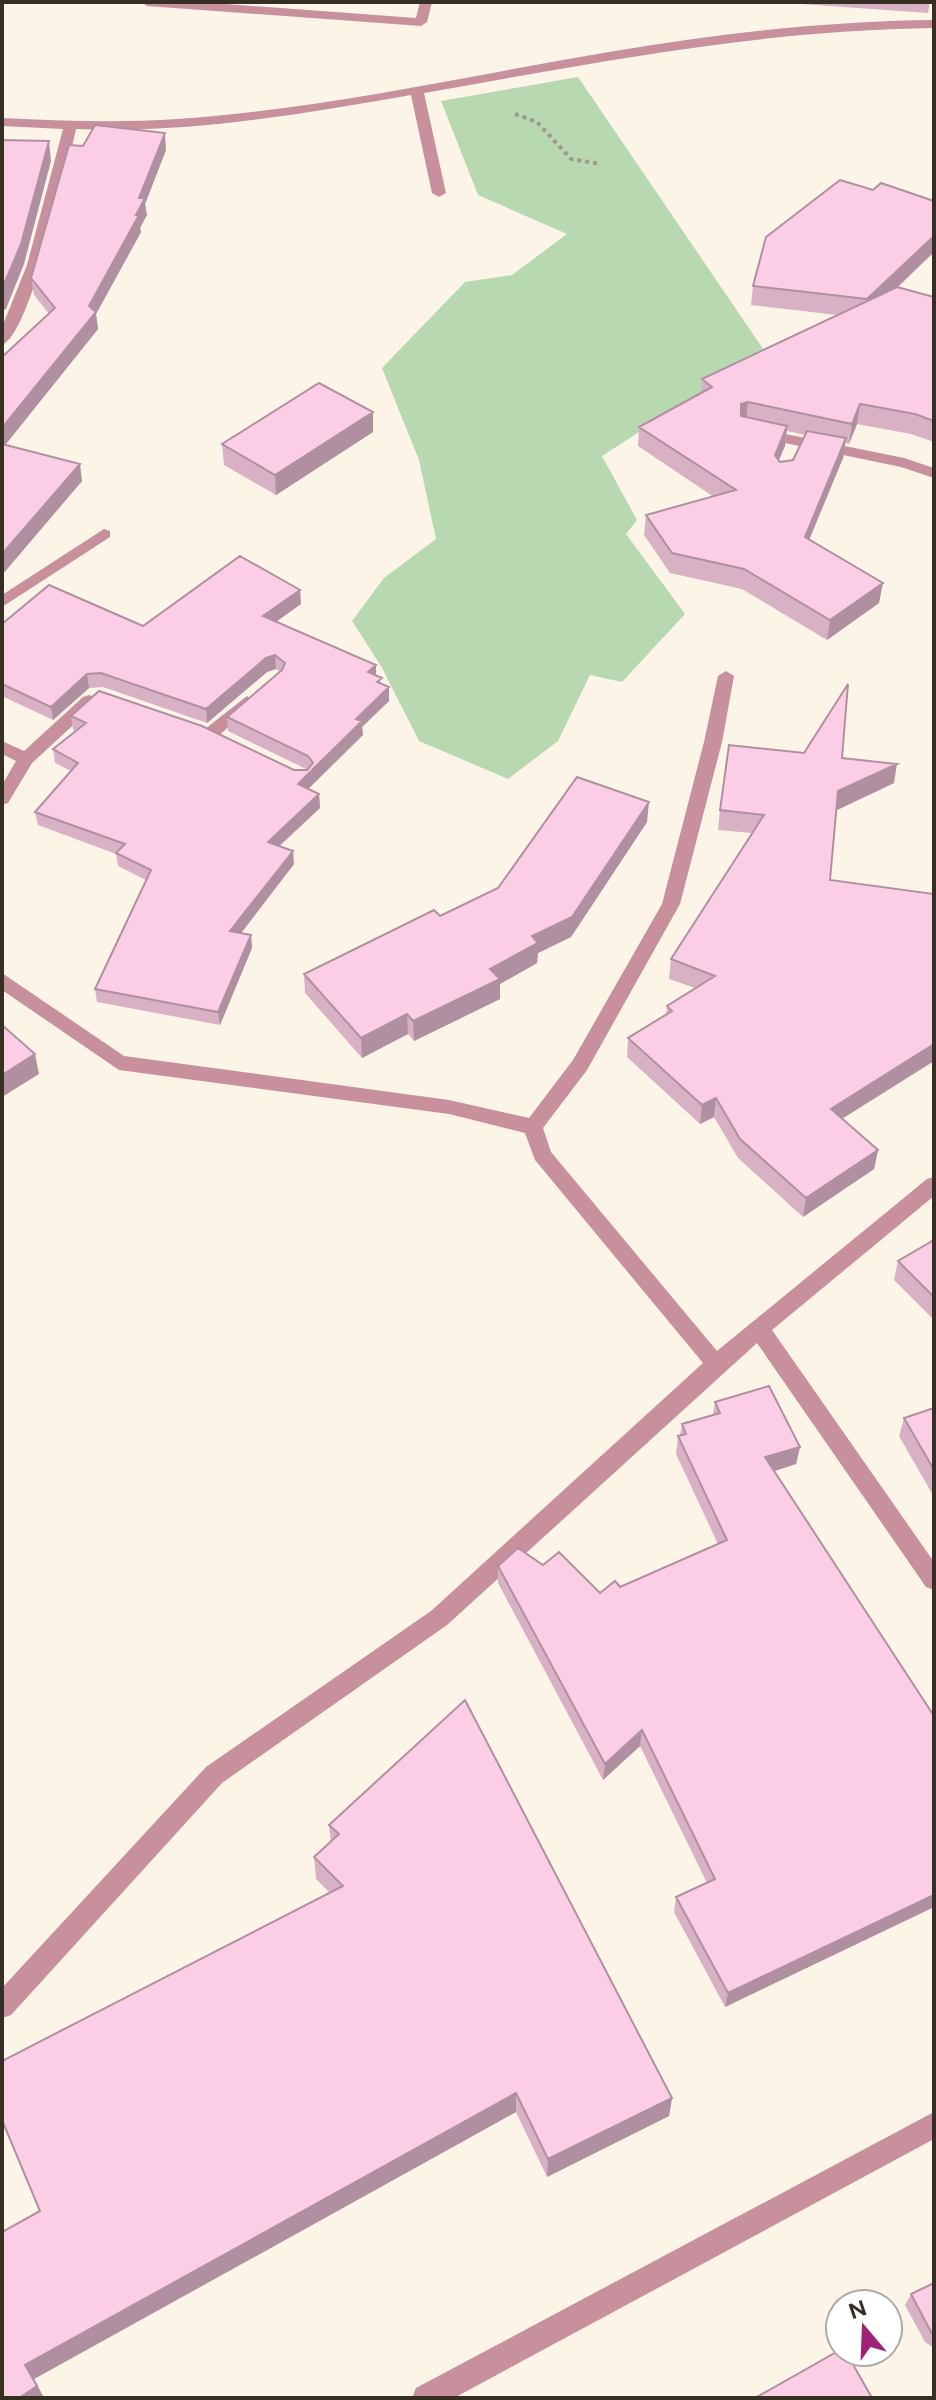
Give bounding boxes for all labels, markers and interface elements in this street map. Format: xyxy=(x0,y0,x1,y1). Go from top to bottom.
north arrow xyxy=(824,2288,904,2368)
text: N xyxy=(845,2294,870,2325)

